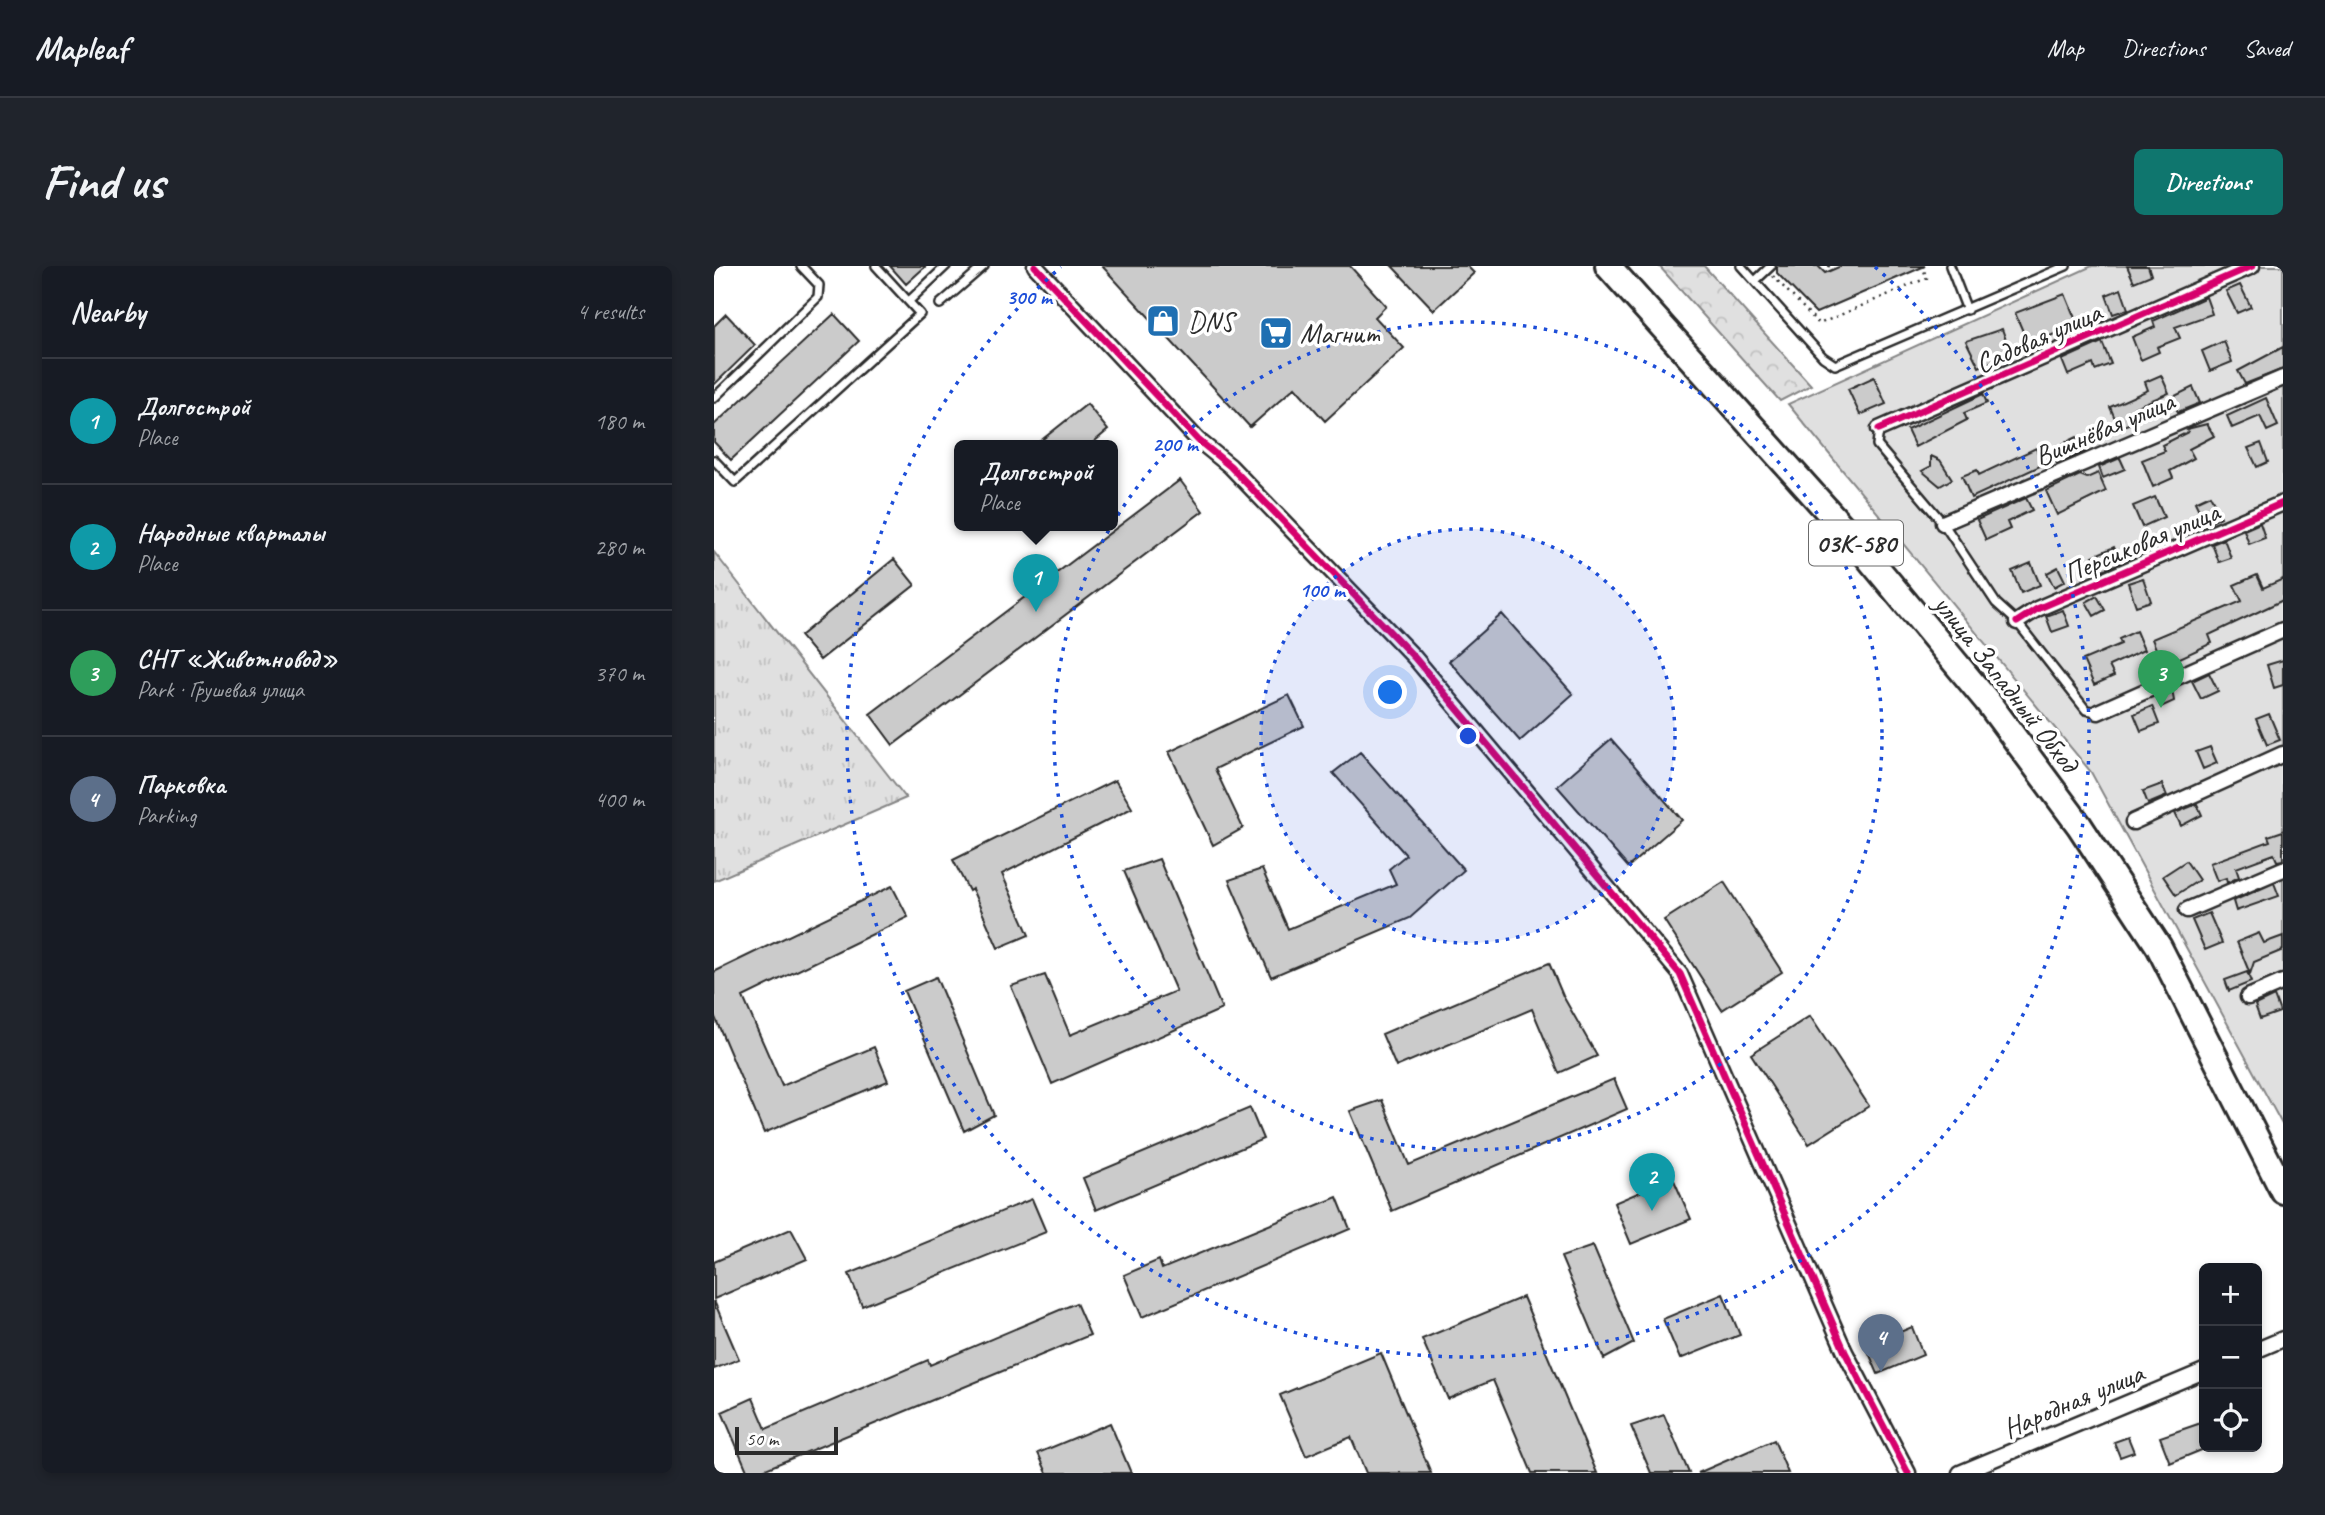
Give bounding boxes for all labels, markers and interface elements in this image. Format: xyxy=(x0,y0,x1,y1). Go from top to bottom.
text: Mapleaf xyxy=(35,27,127,69)
text: Map xyxy=(2047,33,2084,63)
text: Directions xyxy=(2122,33,2205,63)
text: Saved xyxy=(2243,33,2290,63)
button: Directions xyxy=(2134,149,2283,215)
text: Find us xyxy=(42,151,164,213)
text: 300 m xyxy=(1006,284,1054,310)
text: Nearby xyxy=(70,293,146,331)
street label: Садовая улица xyxy=(1970,293,2108,381)
text: 4 results xyxy=(577,297,644,326)
shop icon: DNS xyxy=(1144,302,1182,340)
place label: DNS xyxy=(1188,304,1238,339)
supermarket icon: Магнит xyxy=(1257,314,1295,352)
place label: Магнит xyxy=(1300,316,1381,351)
street label: Вишнёвая улица xyxy=(2029,383,2181,474)
text: Долгострой xyxy=(137,390,250,423)
text: 1 xyxy=(88,407,98,436)
text: 180 m xyxy=(595,407,644,436)
text: Place xyxy=(137,423,177,452)
text: 200 m xyxy=(1152,431,1200,457)
popup xyxy=(954,440,1118,531)
text: Долгострой xyxy=(979,455,1093,488)
text: Place xyxy=(979,488,1020,517)
street label: Персиковая улица xyxy=(2058,493,2226,591)
text: Народные кварталы xyxy=(137,516,324,549)
road number: 03К-580 xyxy=(1809,520,1903,566)
text: 2 xyxy=(88,533,98,562)
text: 280 m xyxy=(595,533,644,562)
text: Place xyxy=(137,549,177,578)
pin: 1 xyxy=(1013,554,1059,612)
text: 100 m xyxy=(1299,577,1347,603)
street label: улица Западный Обход xyxy=(1925,586,2088,781)
text: СНТ «Животновод» xyxy=(137,642,338,675)
pin: 3 xyxy=(2138,650,2184,708)
text: 3 xyxy=(88,659,98,688)
text: 370 m xyxy=(595,659,644,688)
text: Park · Грушевая улица xyxy=(137,675,304,704)
your location xyxy=(1373,675,1407,709)
centre of rings xyxy=(1456,724,1480,748)
text: Парковка xyxy=(137,768,225,801)
text: 4 xyxy=(88,785,98,814)
text: 400 m xyxy=(595,785,644,814)
text: Parking xyxy=(137,801,196,830)
pin: 2 xyxy=(1629,1153,1675,1211)
map controls xyxy=(2199,1263,2262,1452)
button: + xyxy=(2199,1263,2262,1326)
pin: 4 xyxy=(1858,1314,1904,1372)
button: − xyxy=(2199,1326,2262,1389)
street label: Народная улица xyxy=(1997,1354,2151,1446)
button: locate xyxy=(2199,1389,2262,1452)
scale bar xyxy=(735,1424,838,1456)
text: 50 m xyxy=(746,1427,778,1451)

